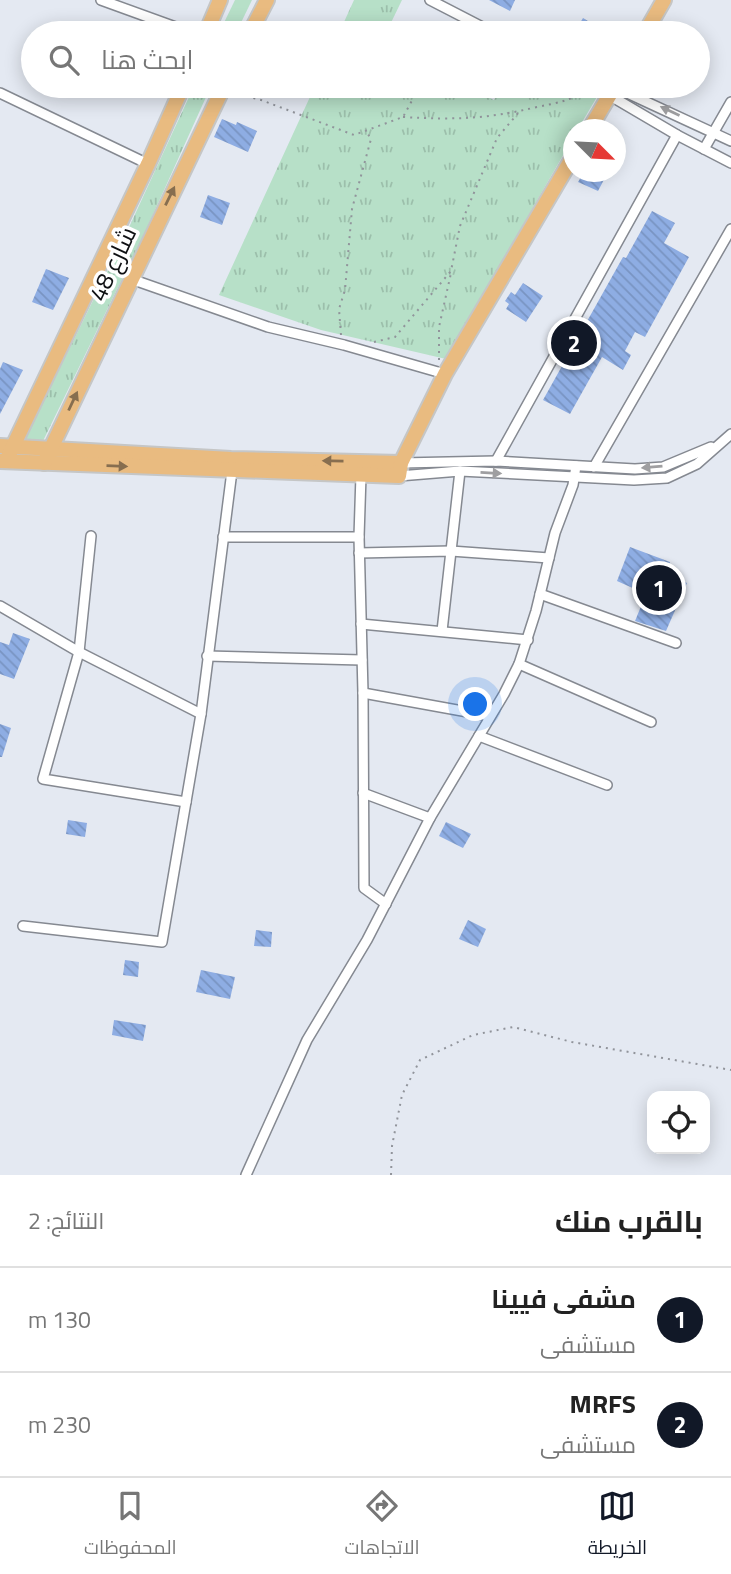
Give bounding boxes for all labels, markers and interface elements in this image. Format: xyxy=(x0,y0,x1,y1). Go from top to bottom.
search box xyxy=(21,21,710,98)
text: ابحث هنا xyxy=(101,40,194,79)
icon: search xyxy=(45,41,83,79)
one-way arrow xyxy=(660,106,680,117)
north arrow xyxy=(563,119,626,182)
one-way arrow xyxy=(165,186,176,206)
street label: 48 شارع xyxy=(79,220,145,307)
pin: 2 xyxy=(551,317,597,369)
one-way arrow xyxy=(68,391,79,412)
one-way arrow xyxy=(322,456,344,467)
one-way arrow xyxy=(106,461,128,472)
one-way arrow xyxy=(641,462,663,473)
one-way arrow xyxy=(480,468,502,479)
pin: 1 xyxy=(636,562,682,614)
your location xyxy=(458,687,492,721)
map controls xyxy=(647,1091,710,1154)
button: locate xyxy=(647,1091,710,1154)
text: بالقرب منك xyxy=(555,1198,703,1244)
text: النتائج: 2 xyxy=(28,1203,104,1238)
text: مشفى فيينا xyxy=(491,1279,636,1318)
text: 130 m xyxy=(28,1302,91,1337)
text: 1 xyxy=(674,1302,686,1337)
text: مستشفى xyxy=(540,1327,636,1362)
text: MRFS xyxy=(570,1384,636,1423)
text: 230 m xyxy=(28,1407,91,1442)
text: 2 xyxy=(674,1407,686,1442)
text: مستشفى xyxy=(540,1427,636,1462)
tab: المحفوظات xyxy=(84,1487,177,1565)
tab: الاتجاهات xyxy=(344,1487,420,1565)
tab: الخريطة xyxy=(588,1487,647,1565)

